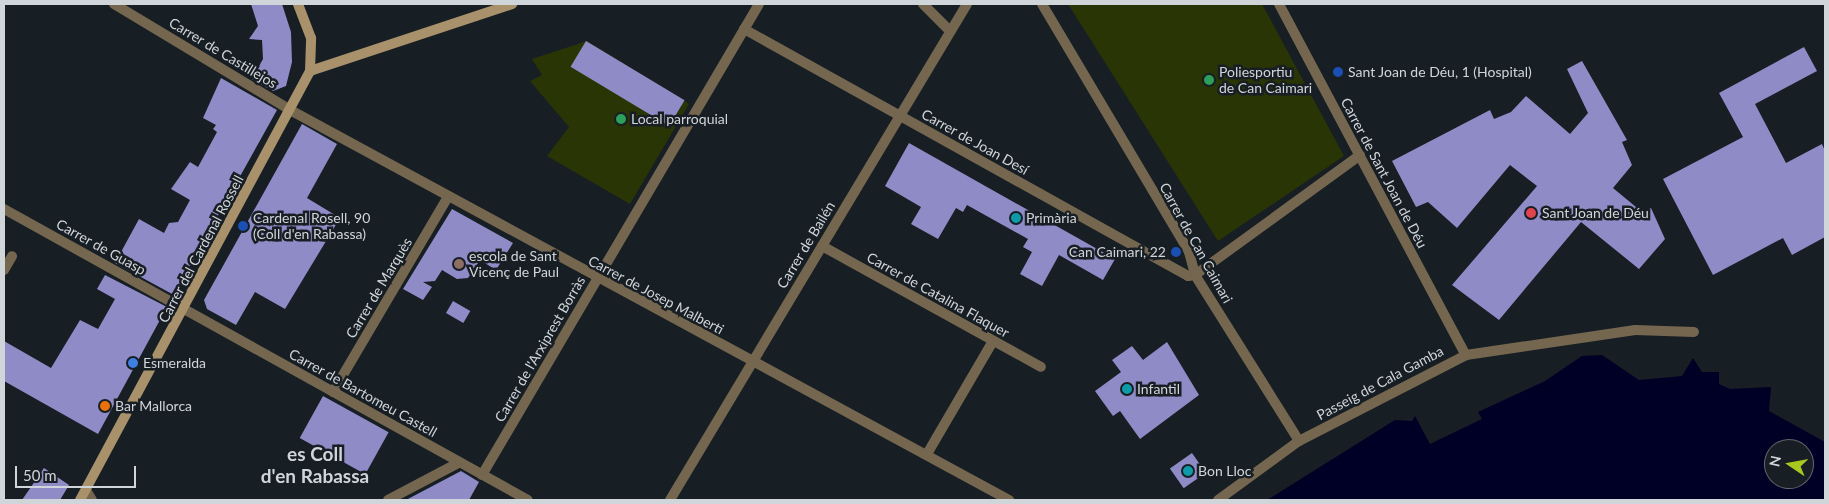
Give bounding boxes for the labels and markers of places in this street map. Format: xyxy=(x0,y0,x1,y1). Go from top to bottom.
place label: Poliesportiu de Can Caimari xyxy=(1219,64,1312,96)
place label: Sant Joan de Déu, 1 (Hospital) xyxy=(1348,64,1532,80)
marker: Sant Joan de Déu, 1 (Hospital) xyxy=(1332,66,1344,78)
marker: Poliesportiu de Can Caimari xyxy=(1203,74,1215,86)
place label: Local parroquial xyxy=(631,111,728,127)
marker: Local parroquial xyxy=(615,113,627,125)
place label: Sant Joan de Déu xyxy=(1542,205,1649,221)
marker: Sant Joan de Déu xyxy=(1524,206,1538,220)
place label: Cardenal Rosell, 90 (Coll d'en Rabassa) xyxy=(253,210,370,242)
place label: Primària xyxy=(1026,210,1077,226)
marker: Primària xyxy=(1010,212,1022,224)
marker: Cardenal Rosell, 90 (Coll d'en Rabassa) xyxy=(237,220,249,232)
place label: Can Caimari, 22 xyxy=(1069,244,1166,260)
marker: Can Caimari, 22 xyxy=(1170,246,1182,258)
place label: escola de Sant Vicenç de Paul xyxy=(469,248,559,280)
marker: escola de Sant Vicenç de Paul xyxy=(453,258,465,270)
place label: Esmeralda xyxy=(143,355,206,371)
marker: Esmeralda xyxy=(127,357,139,369)
place label: Infantil xyxy=(1137,381,1180,397)
marker: Infantil xyxy=(1121,383,1133,395)
place label: Bar Mallorca xyxy=(115,398,192,414)
marker: Bar Mallorca xyxy=(99,400,111,412)
place label: Bon Lloc xyxy=(1198,463,1251,479)
marker: Bon Lloc xyxy=(1182,465,1194,477)

